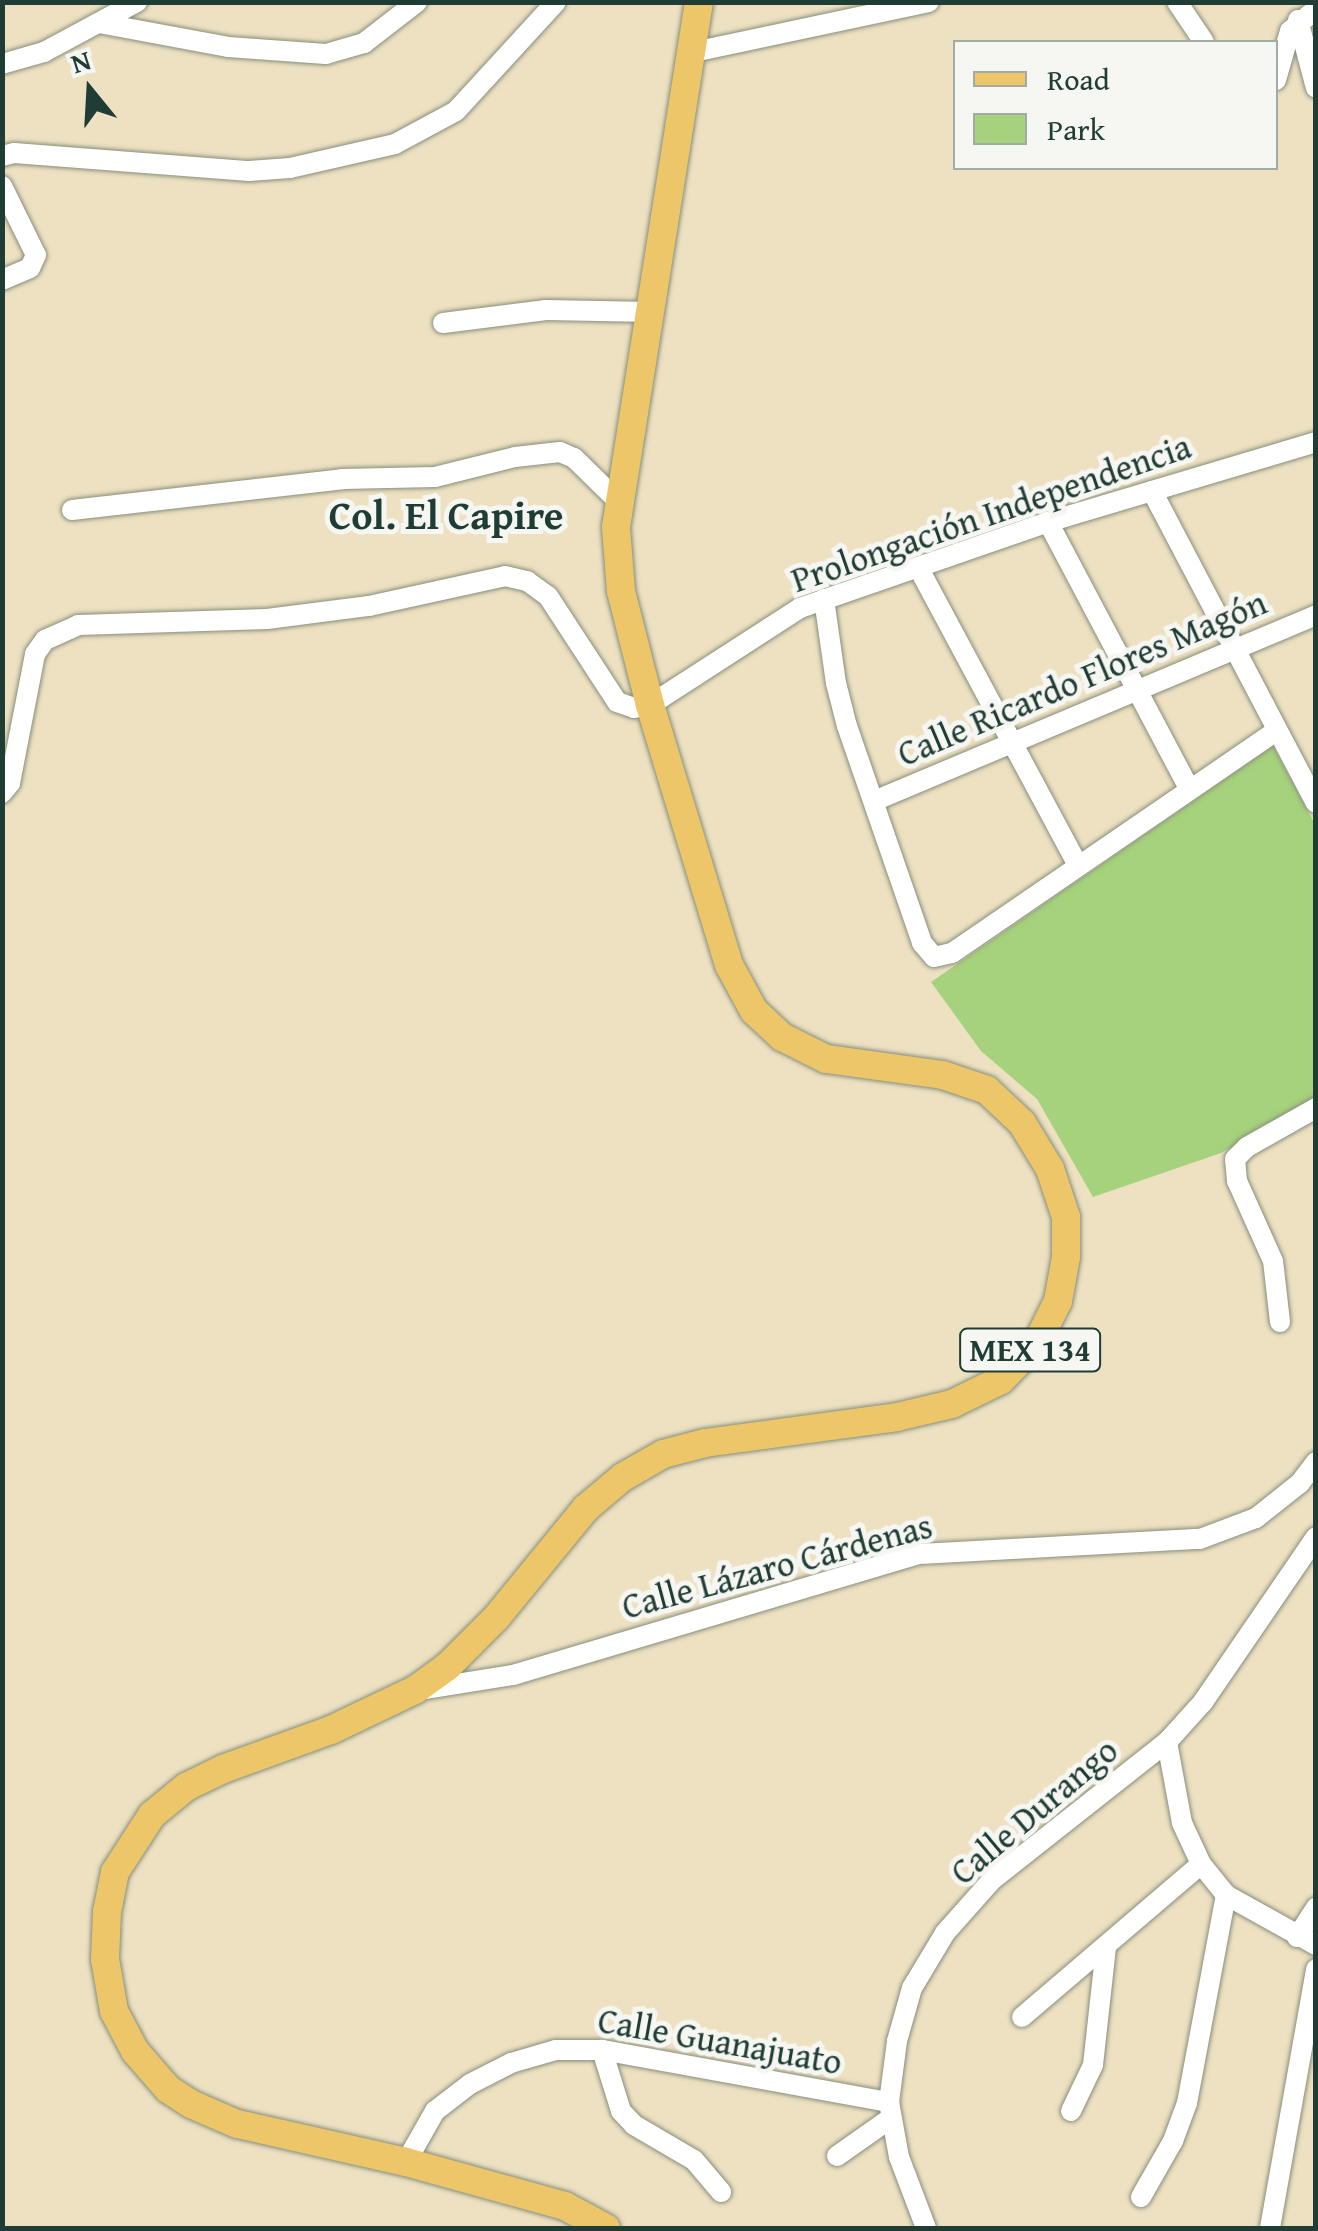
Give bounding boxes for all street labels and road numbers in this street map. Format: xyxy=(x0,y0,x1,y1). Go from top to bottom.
street label: Prolongación Independencia xyxy=(786,425,1196,601)
street label: Calle Ricardo Flores Magón xyxy=(891,581,1273,775)
road number: MEX 134 xyxy=(958,1323,1102,1377)
street label: Calle Lázaro Cárdenas xyxy=(617,1504,937,1628)
street label: Calle Durango xyxy=(942,1729,1126,1893)
street label: Calle Guanajuato xyxy=(595,1999,845,2083)

